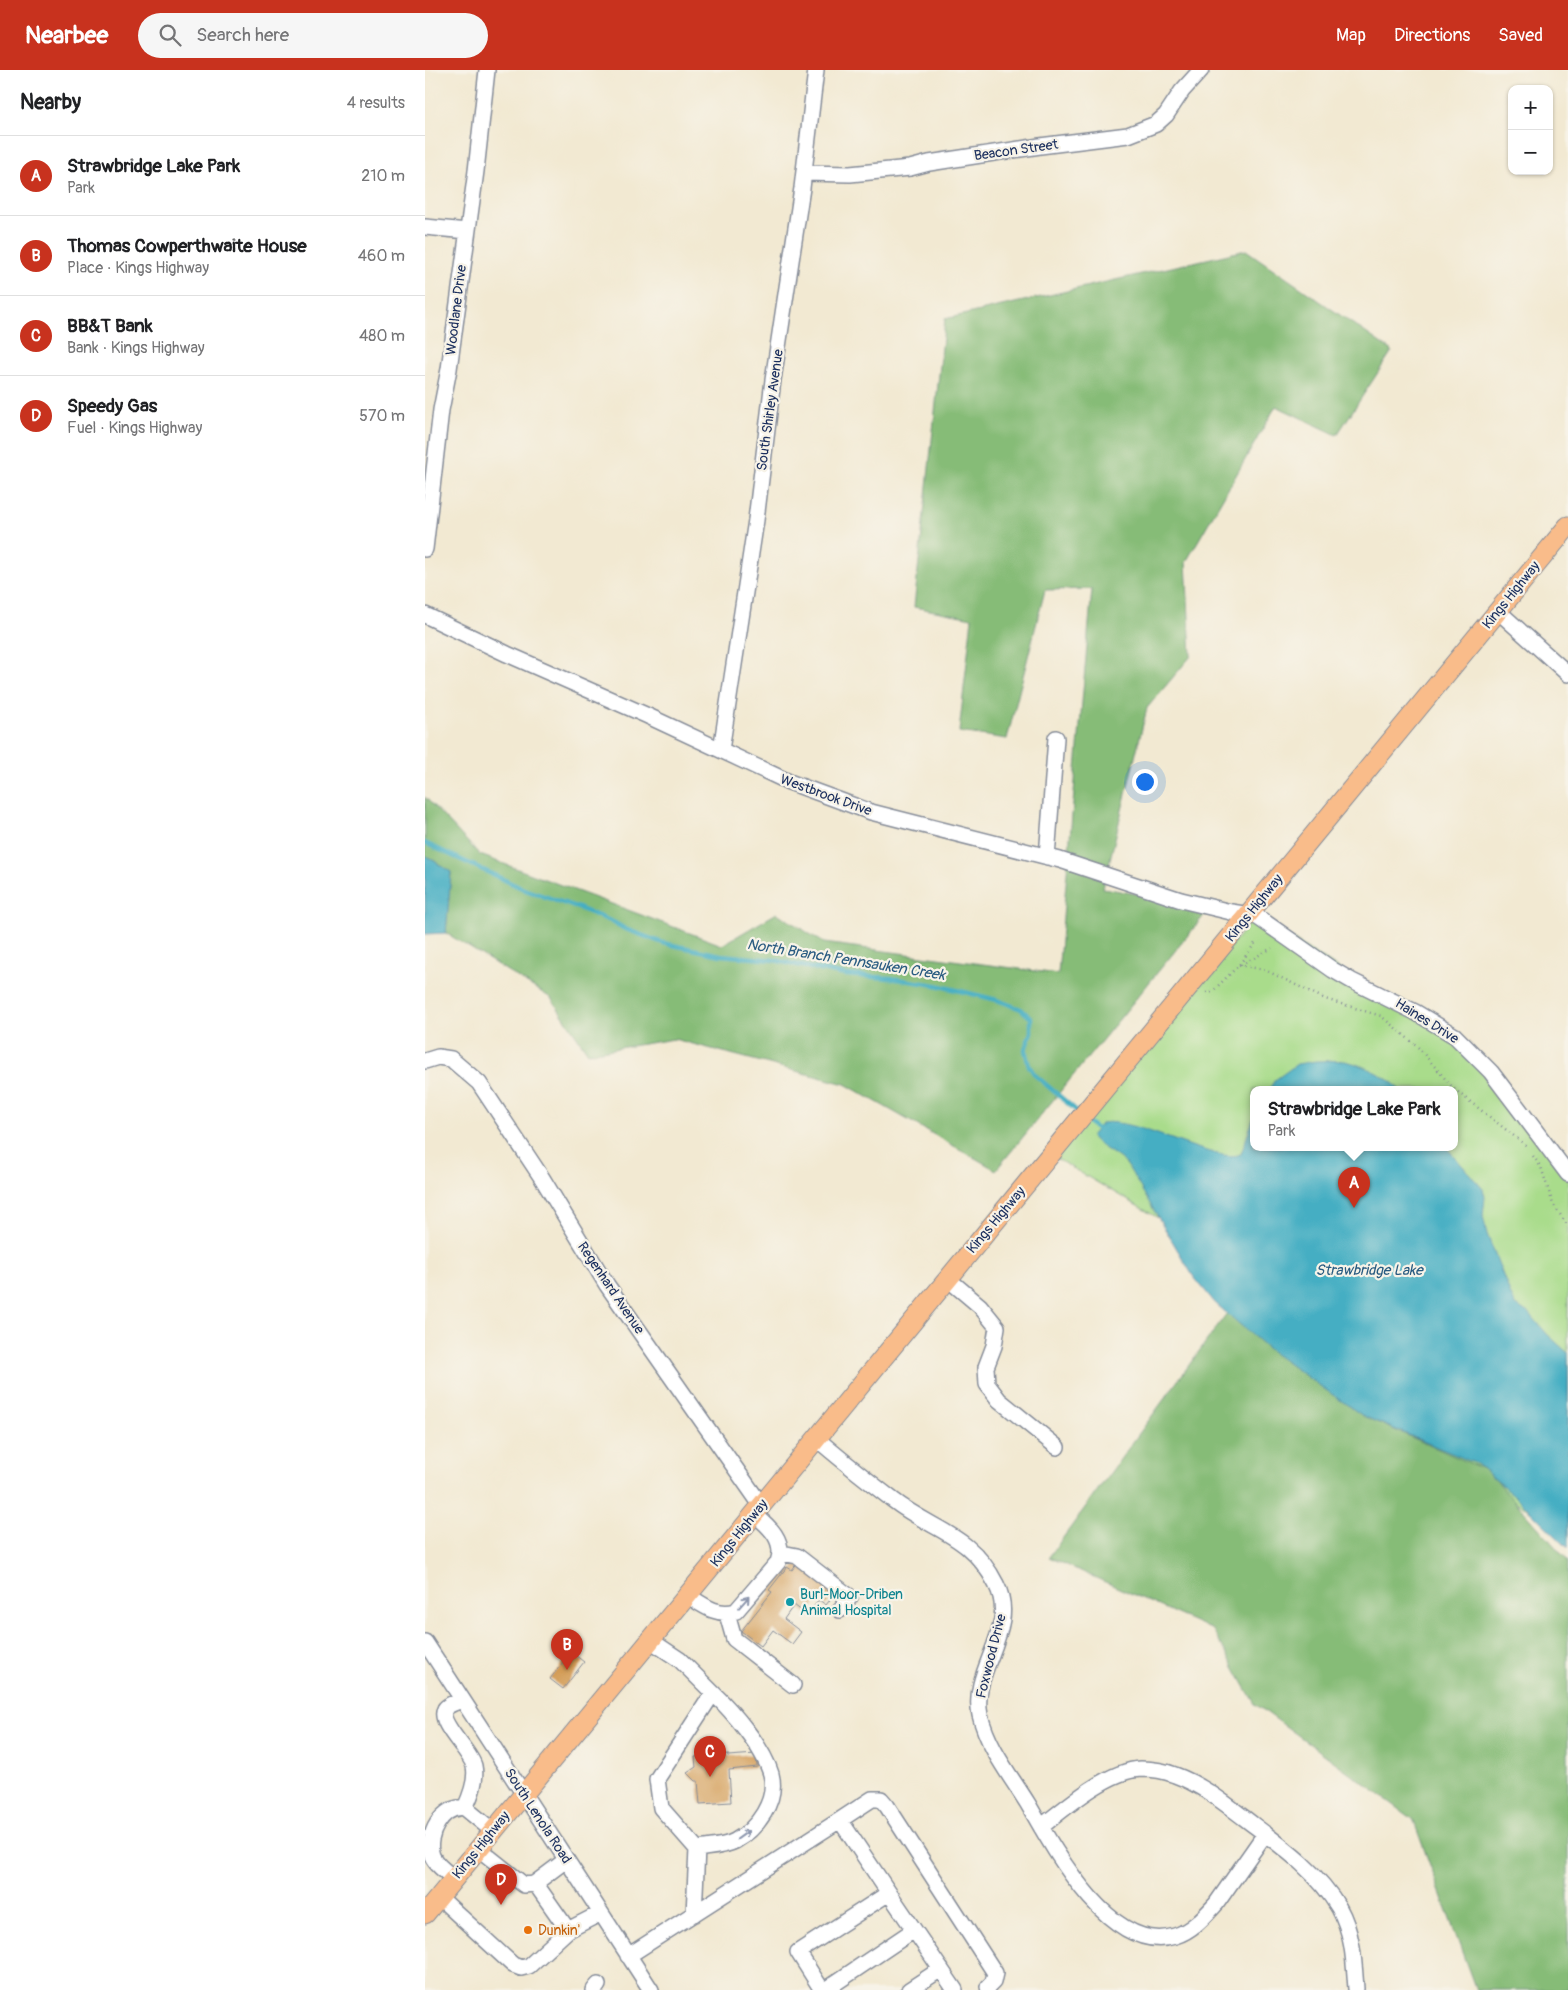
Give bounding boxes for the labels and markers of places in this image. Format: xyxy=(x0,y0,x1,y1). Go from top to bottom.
pin: A xyxy=(1338,1167,1370,1208)
place label: Burl-Moor-Driben Animal Hospital xyxy=(800,1586,903,1619)
marker: Burl-Moor-Driben Animal Hospital xyxy=(784,1596,796,1608)
pin: B xyxy=(551,1629,583,1670)
pin: C xyxy=(694,1736,726,1777)
pin: D xyxy=(485,1864,517,1905)
place label: Dunkin' xyxy=(538,1922,580,1939)
marker: Dunkin' xyxy=(522,1924,534,1936)

